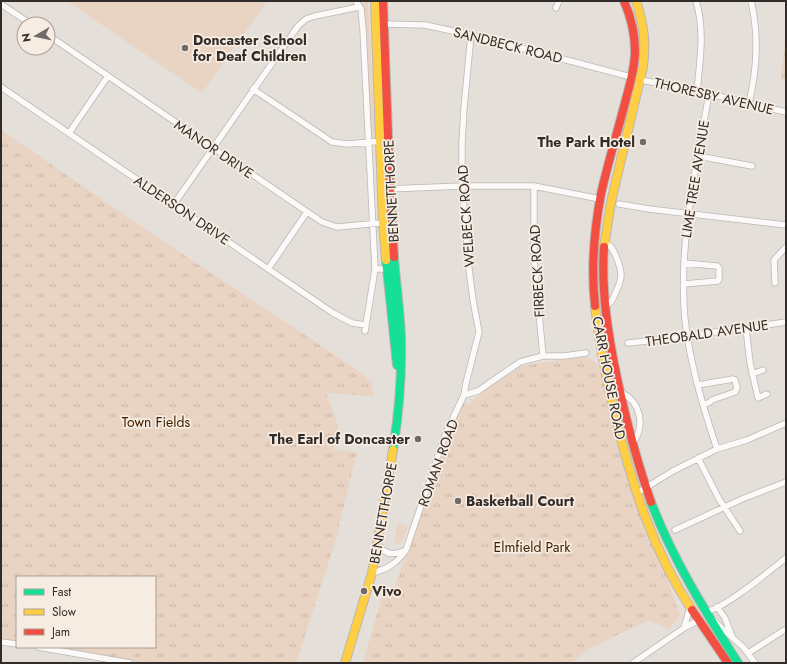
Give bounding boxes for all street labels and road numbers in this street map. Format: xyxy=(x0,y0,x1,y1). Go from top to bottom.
street label: SANDBECK ROAD xyxy=(451,22,565,68)
street label: THORESBY AVENUE xyxy=(652,72,776,120)
street label: MANOR DRIVE xyxy=(170,115,258,183)
street label: LIME TREE AVENUE xyxy=(676,119,714,239)
street label: BENNETTHORPE xyxy=(378,139,404,243)
street label: WELBECK ROAD xyxy=(452,164,480,268)
street label: ALDERSON DRIVE xyxy=(130,170,234,250)
street label: FIRBECK ROAD xyxy=(525,224,549,318)
street label: THEOBALD AVENUE xyxy=(644,314,770,352)
street label: CARR HOUSE ROAD xyxy=(587,315,631,441)
street label: ROMAN ROAD xyxy=(413,416,463,510)
street label: BENNETTHORPE xyxy=(364,461,402,565)

